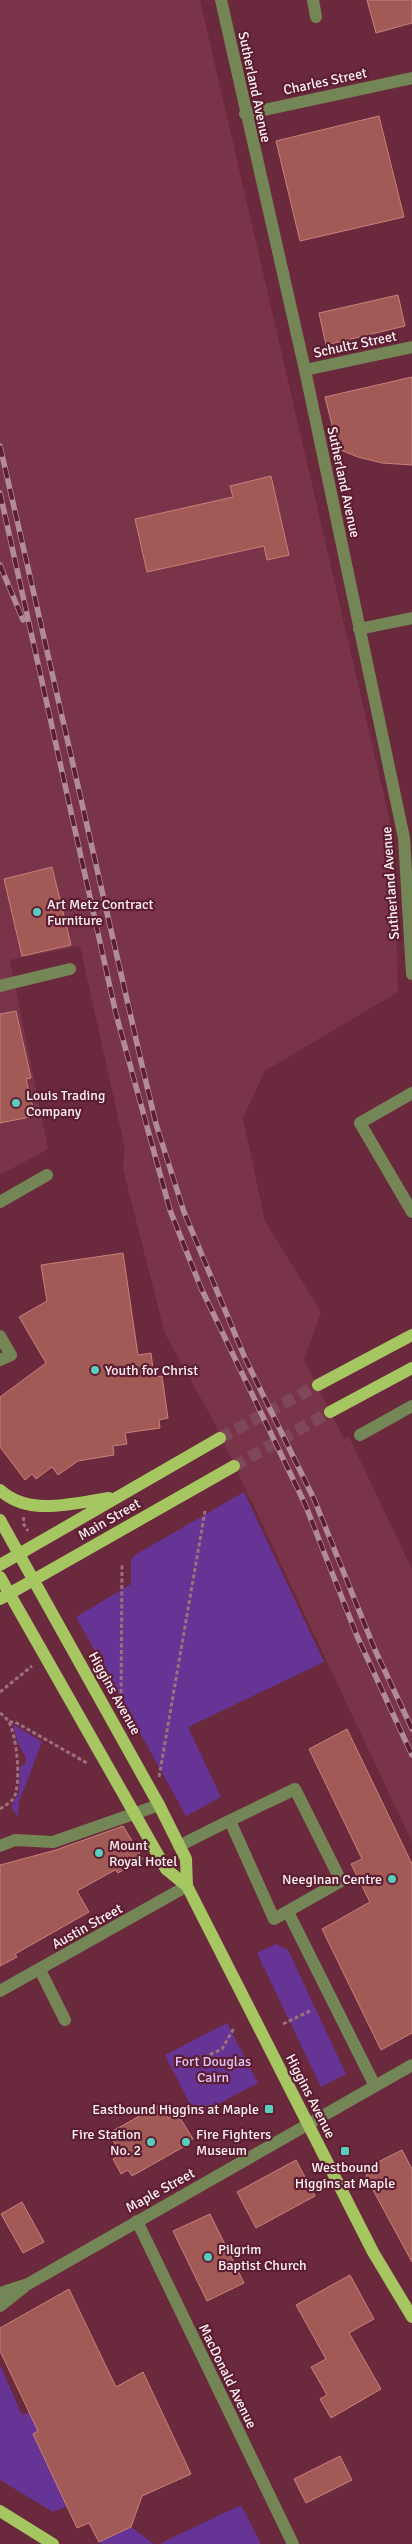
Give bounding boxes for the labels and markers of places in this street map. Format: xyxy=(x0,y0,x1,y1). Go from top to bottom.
place label: Art Metz Contract Furniture xyxy=(47,896,154,929)
marker: Art Metz Contract Furniture xyxy=(31,906,43,918)
place label: Louis Trading Company xyxy=(26,1087,105,1120)
marker: Louis Trading Company xyxy=(10,1097,22,1109)
place label: Youth for Christ xyxy=(105,1362,198,1379)
marker: Youth for Christ xyxy=(89,1364,101,1376)
place label: Mount Royal Hotel xyxy=(109,1837,177,1870)
marker: Mount Royal Hotel xyxy=(93,1847,105,1859)
place label: Neeginan Centre xyxy=(282,1871,382,1888)
marker: Neeginan Centre xyxy=(386,1873,398,1885)
place label: Eastbound Higgins at Maple xyxy=(92,2101,259,2118)
marker: Eastbound Higgins at Maple xyxy=(263,2103,275,2115)
place label: Fire Station No. 2 xyxy=(72,2126,141,2159)
place label: Fire Fighters Museum xyxy=(196,2126,271,2159)
marker: Fire Station No. 2 xyxy=(145,2136,157,2148)
marker: Fire Fighters Museum xyxy=(180,2136,192,2148)
marker: Westbound Higgins at Maple xyxy=(339,2145,351,2157)
place label: Westbound Higgins at Maple xyxy=(295,2159,395,2192)
place label: Pilgrim Baptist Church xyxy=(218,2241,307,2274)
marker: Pilgrim Baptist Church xyxy=(202,2251,214,2263)

